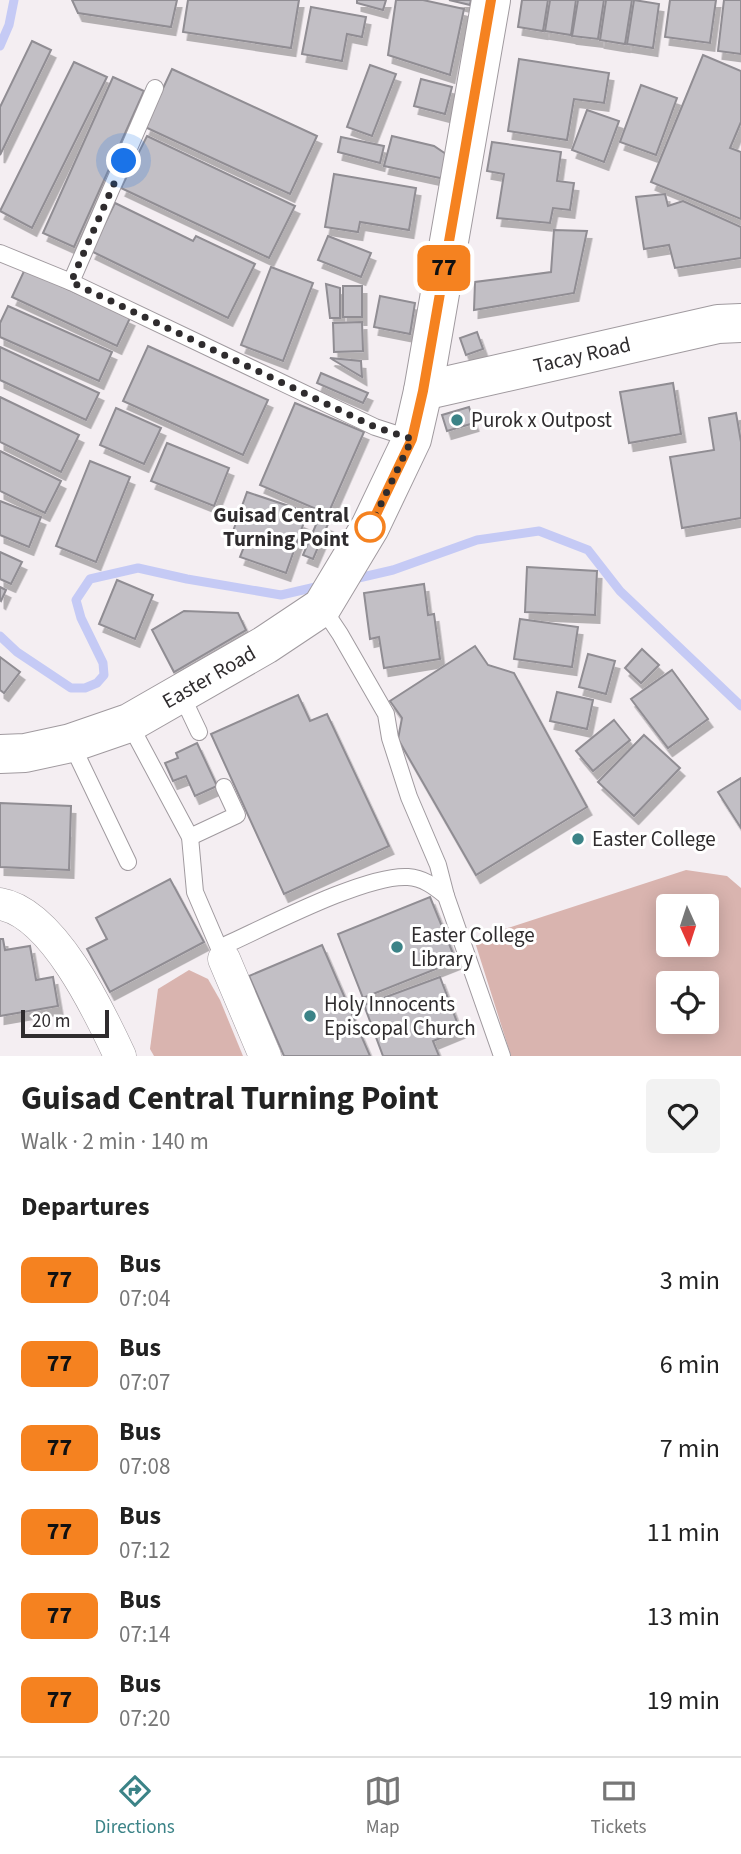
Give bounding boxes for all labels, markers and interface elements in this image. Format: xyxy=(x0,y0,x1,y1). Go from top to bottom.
your location xyxy=(106,143,141,178)
line badge: 77 xyxy=(412,245,476,291)
text: 77 xyxy=(431,250,457,285)
street label: Tacay Road xyxy=(530,329,634,381)
place label: Purok x Outpost xyxy=(471,405,612,435)
marker: Purok x Outpost xyxy=(449,412,465,428)
place label: Guisad Central Turning Point xyxy=(213,500,349,554)
marker: Guisad Central Turning Point xyxy=(355,512,385,542)
street label: Easter Road xyxy=(157,638,261,716)
place label: Easter College xyxy=(592,824,716,854)
marker: Easter College xyxy=(570,831,586,847)
north arrow xyxy=(656,894,719,957)
map controls xyxy=(656,894,719,1034)
place label: Easter College Library xyxy=(411,920,535,974)
marker: Easter College Library xyxy=(389,939,405,955)
button: locate xyxy=(656,971,719,1034)
place label: Holy Innocents Episcopal Church xyxy=(324,989,476,1043)
scale bar xyxy=(21,1007,108,1039)
text: 20 m xyxy=(32,1008,70,1035)
marker: Holy Innocents Episcopal Church xyxy=(302,1008,318,1024)
text: Guisad Central Turning Point xyxy=(21,1075,439,1122)
button: heart xyxy=(646,1079,720,1153)
text: Walk · 2 min · 140 m xyxy=(21,1125,209,1158)
text: Departures xyxy=(21,1188,149,1225)
text: Bus xyxy=(119,1245,161,1282)
text: 77 xyxy=(47,1262,72,1297)
text: 3 min xyxy=(660,1262,720,1299)
text: 07:04 xyxy=(119,1282,170,1315)
text: Bus xyxy=(119,1329,161,1366)
text: 77 xyxy=(47,1346,72,1381)
text: 6 min xyxy=(660,1346,720,1383)
text: 07:07 xyxy=(119,1366,170,1399)
text: Bus xyxy=(119,1413,161,1450)
text: 77 xyxy=(47,1430,72,1465)
text: 7 min xyxy=(660,1430,720,1467)
text: 07:08 xyxy=(119,1450,170,1483)
text: Bus xyxy=(119,1497,161,1534)
text: 77 xyxy=(47,1514,72,1549)
text: 11 min xyxy=(647,1514,720,1551)
text: 07:12 xyxy=(119,1534,170,1567)
text: Bus xyxy=(119,1581,161,1618)
text: 77 xyxy=(47,1598,72,1633)
text: 13 min xyxy=(647,1598,720,1635)
text: 07:14 xyxy=(119,1618,170,1651)
text: Bus xyxy=(119,1665,161,1702)
text: 77 xyxy=(47,1682,72,1717)
text: 19 min xyxy=(647,1682,720,1719)
text: 07:20 xyxy=(119,1702,170,1735)
tab: Directions xyxy=(94,1772,175,1841)
tab: Map xyxy=(364,1772,402,1841)
tab: Tickets xyxy=(591,1772,647,1841)

